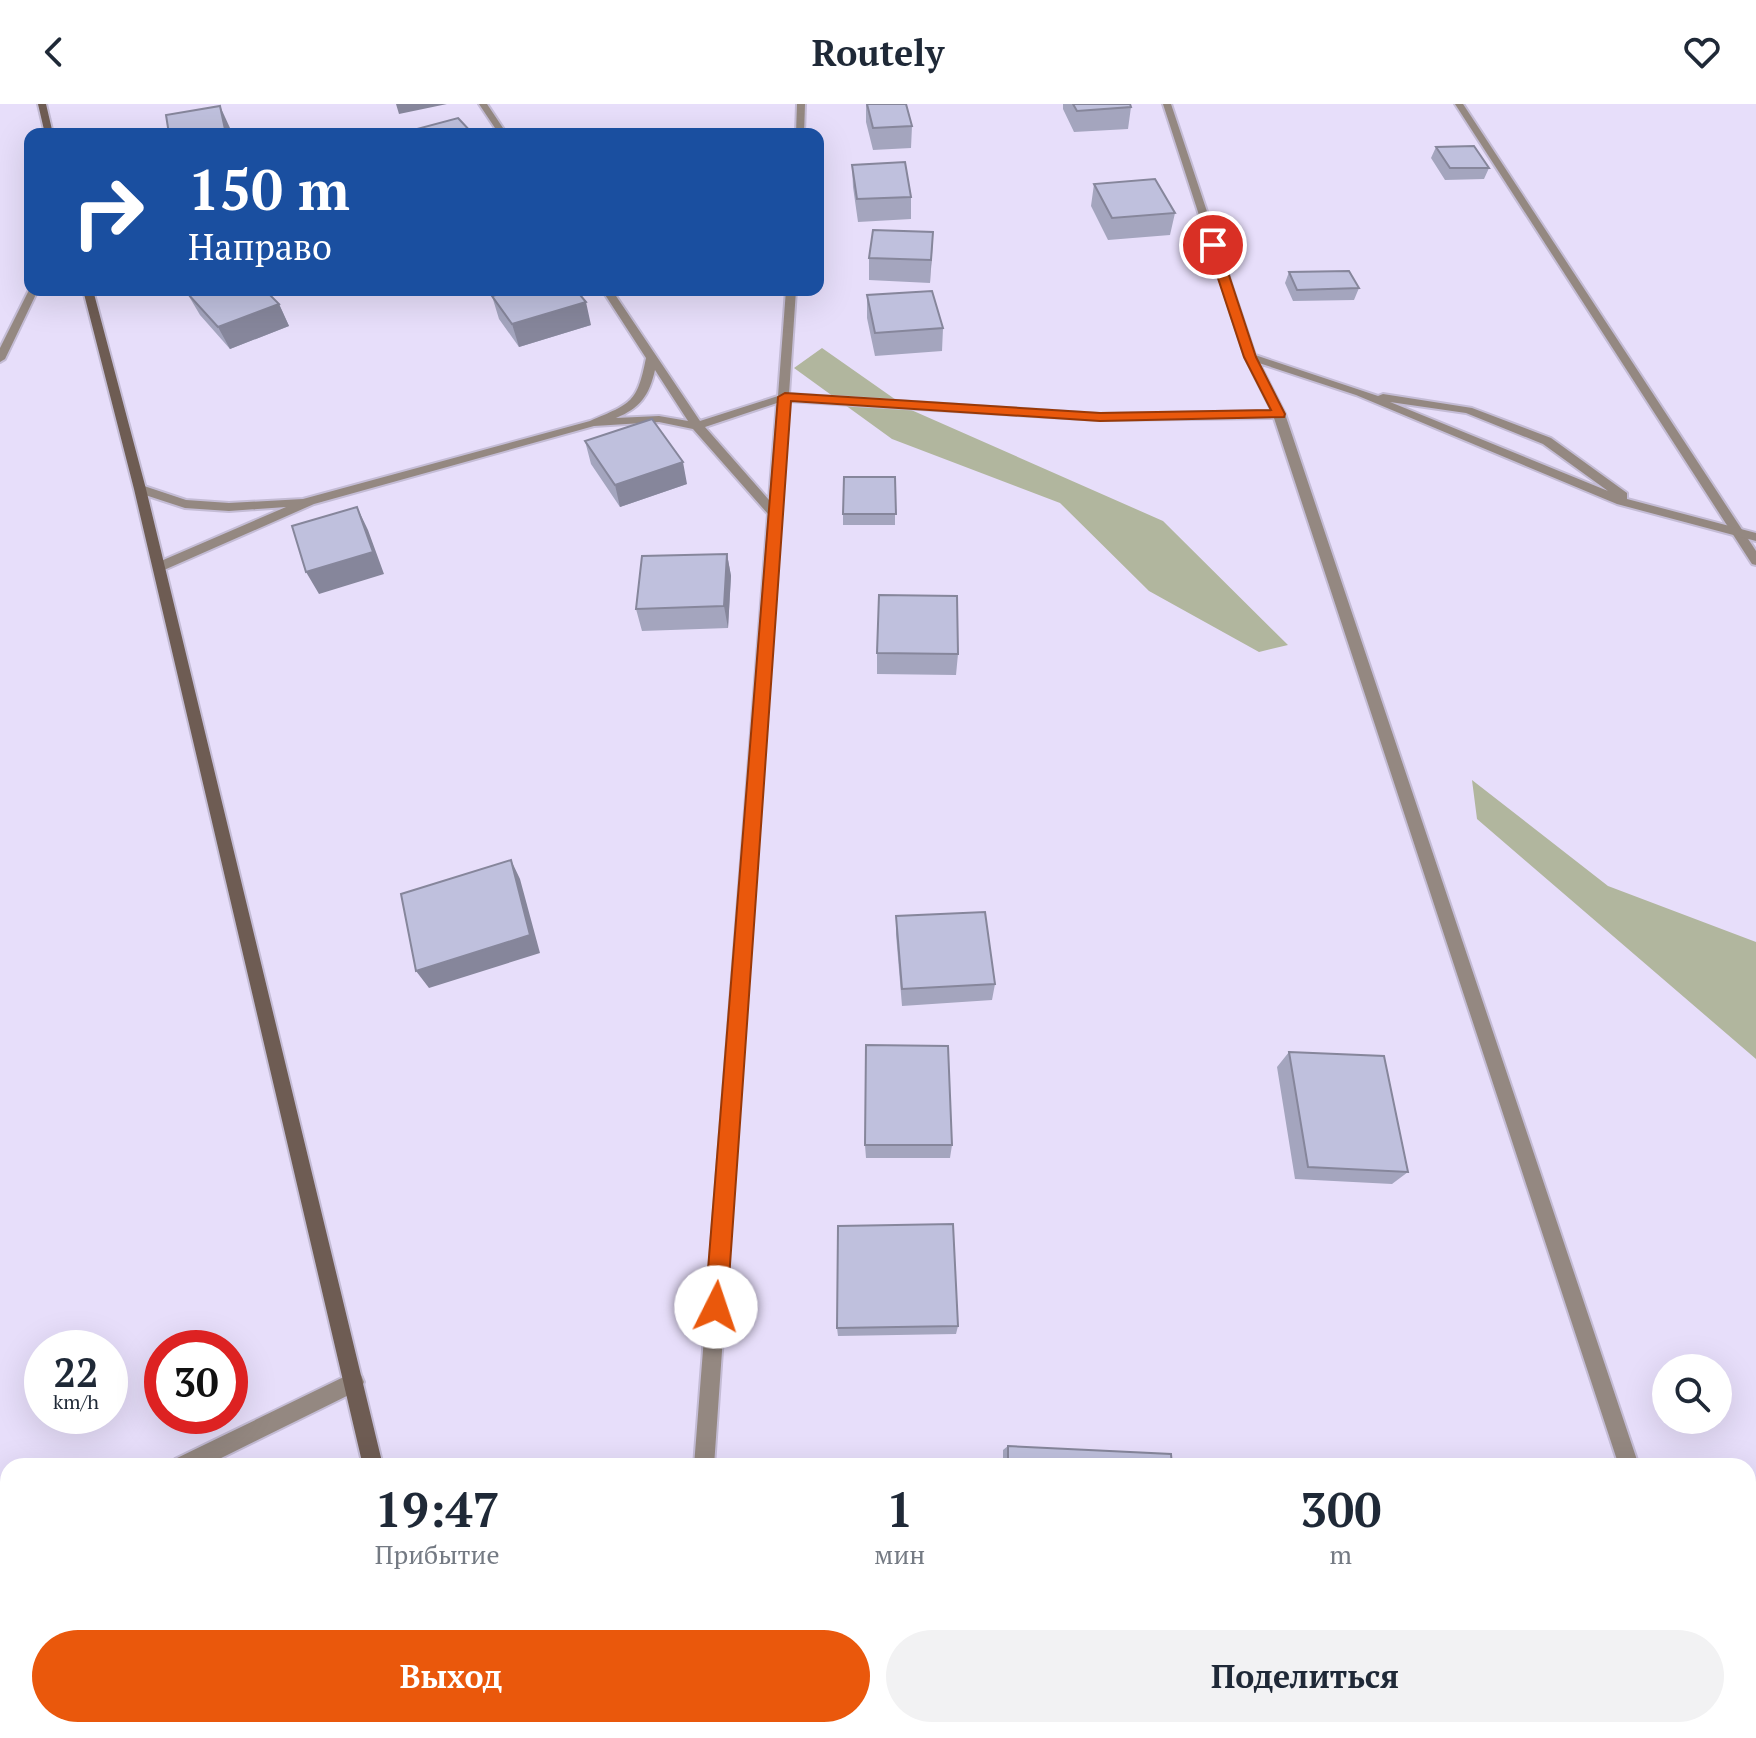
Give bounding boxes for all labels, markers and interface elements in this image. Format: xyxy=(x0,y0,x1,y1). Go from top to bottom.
text: Routely xyxy=(812,29,944,76)
icon: back xyxy=(32,30,76,74)
icon: heart xyxy=(1680,30,1724,74)
text: 150 m xyxy=(188,152,350,226)
icon: right xyxy=(56,160,160,264)
pin xyxy=(1179,211,1247,279)
text: Направо xyxy=(188,223,332,270)
icon: arrive xyxy=(1191,223,1235,267)
position arrow xyxy=(674,1265,758,1349)
speed limit sign: 30 xyxy=(144,1330,248,1434)
text: 22 xyxy=(53,1345,99,1398)
map controls xyxy=(1652,1354,1732,1434)
button: search xyxy=(1652,1354,1732,1434)
text: km/h xyxy=(53,1388,99,1415)
text: 19:47 xyxy=(375,1477,500,1541)
text: 1 xyxy=(886,1477,913,1541)
text: 300 xyxy=(1300,1477,1381,1541)
text: Прибытие xyxy=(375,1537,499,1571)
text: мин xyxy=(874,1537,925,1571)
text: m xyxy=(1329,1537,1352,1571)
button: Выход xyxy=(32,1630,870,1722)
button: Поделиться xyxy=(886,1630,1724,1722)

